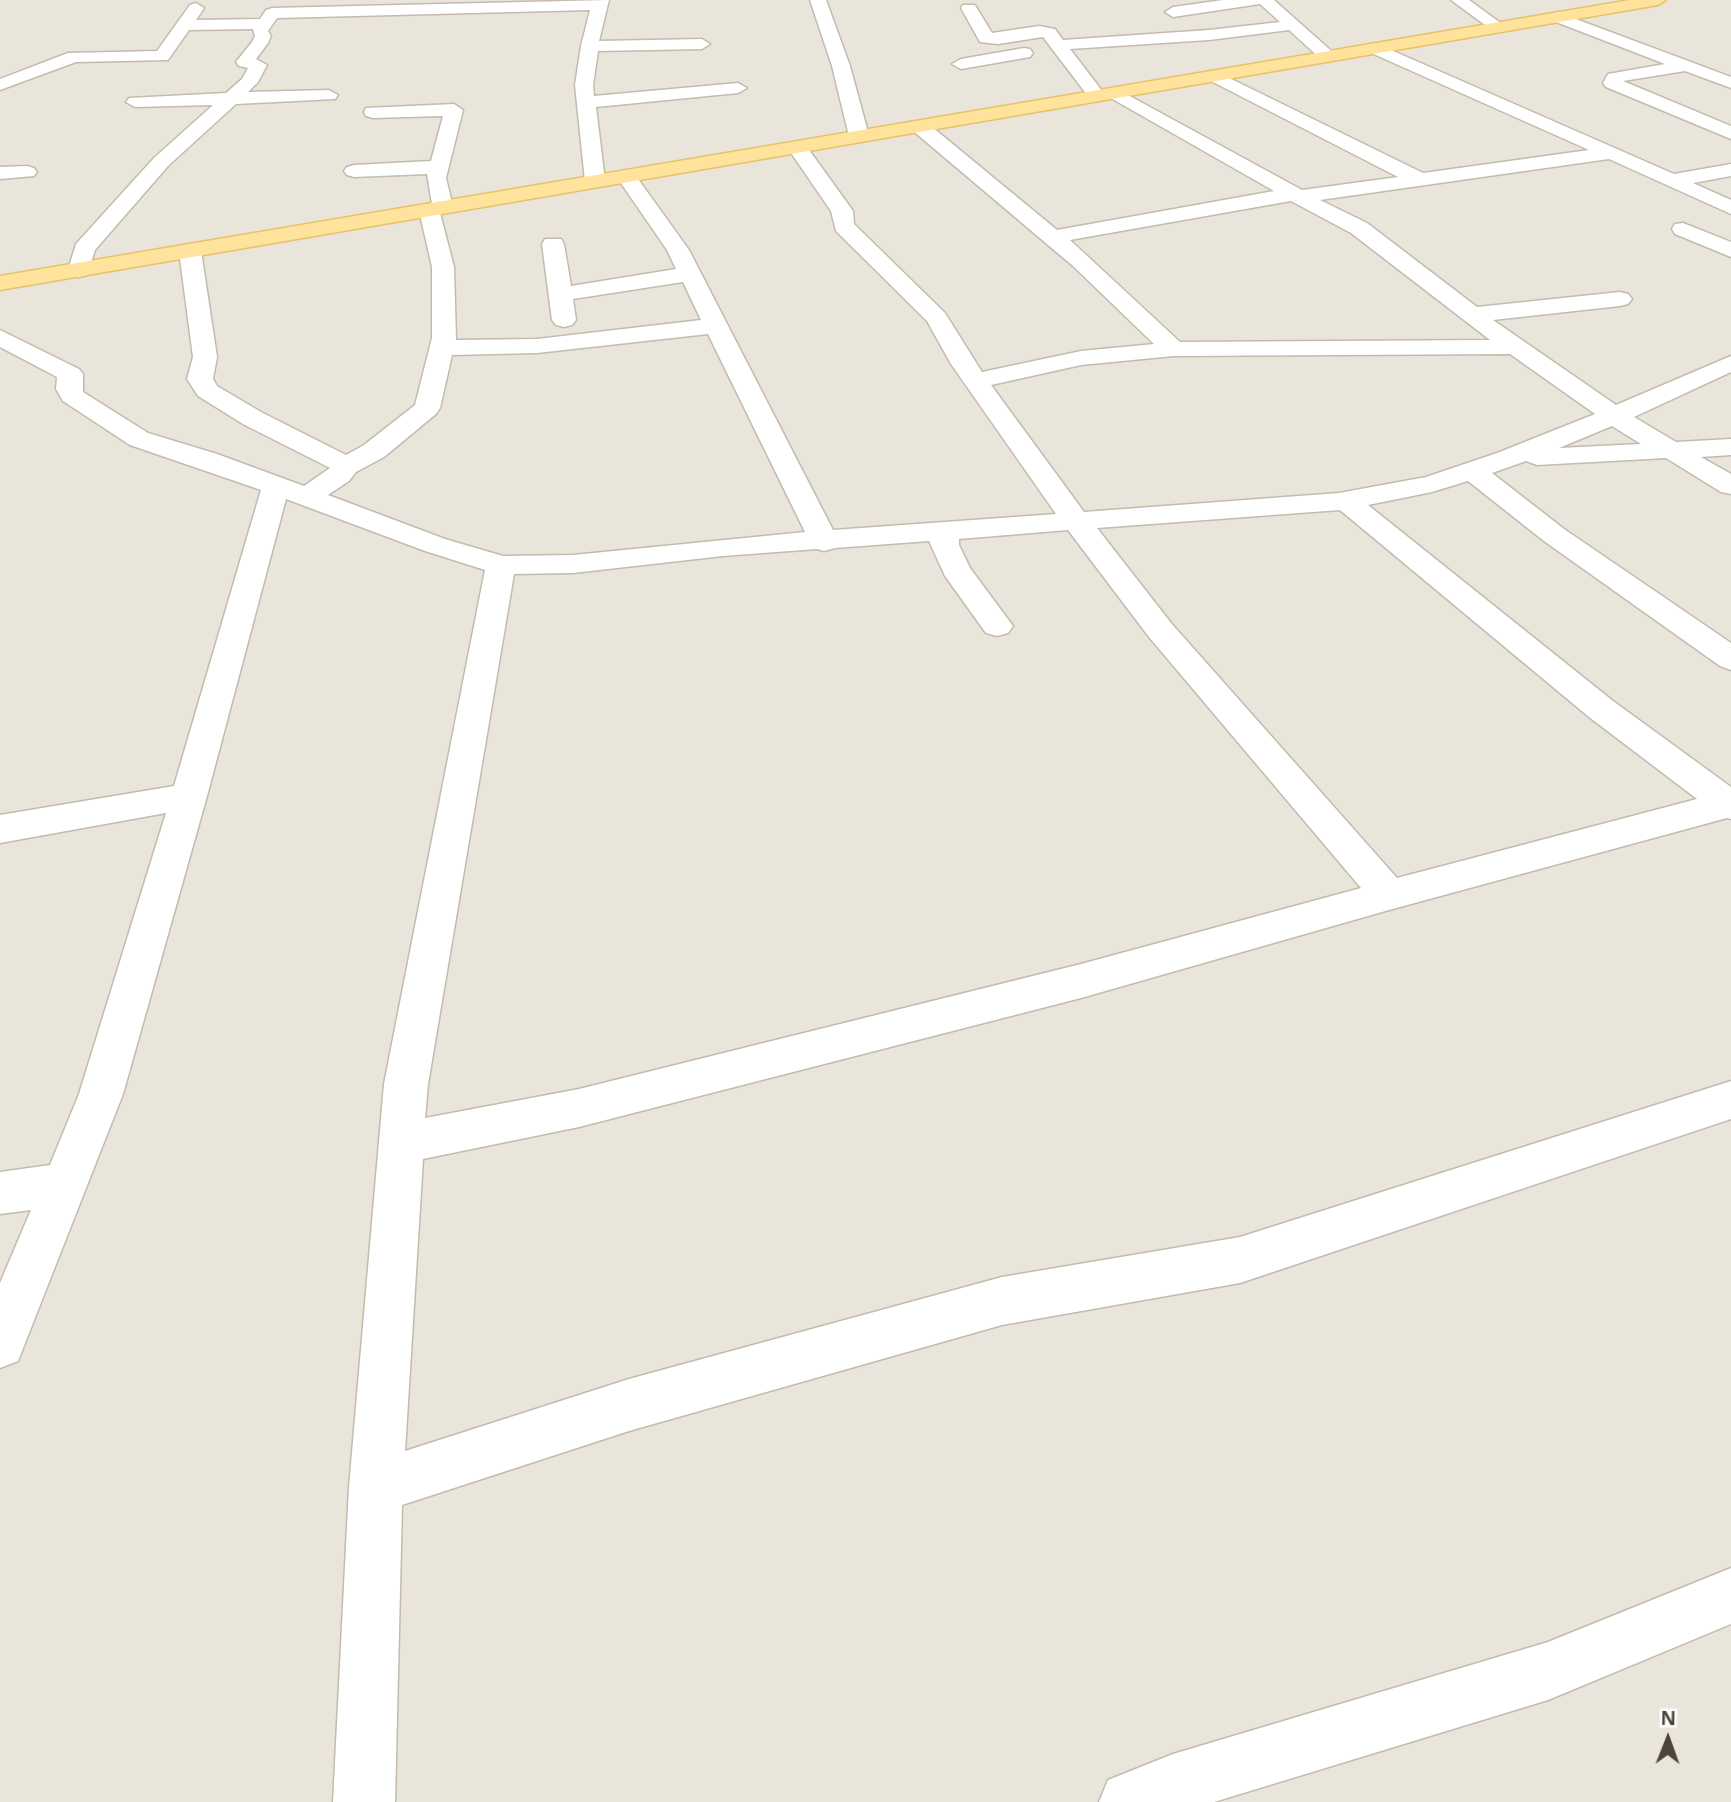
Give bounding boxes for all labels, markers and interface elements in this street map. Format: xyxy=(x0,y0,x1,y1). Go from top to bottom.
north arrow xyxy=(1633,1704,1703,1774)
text: N xyxy=(1660,1705,1676,1731)

